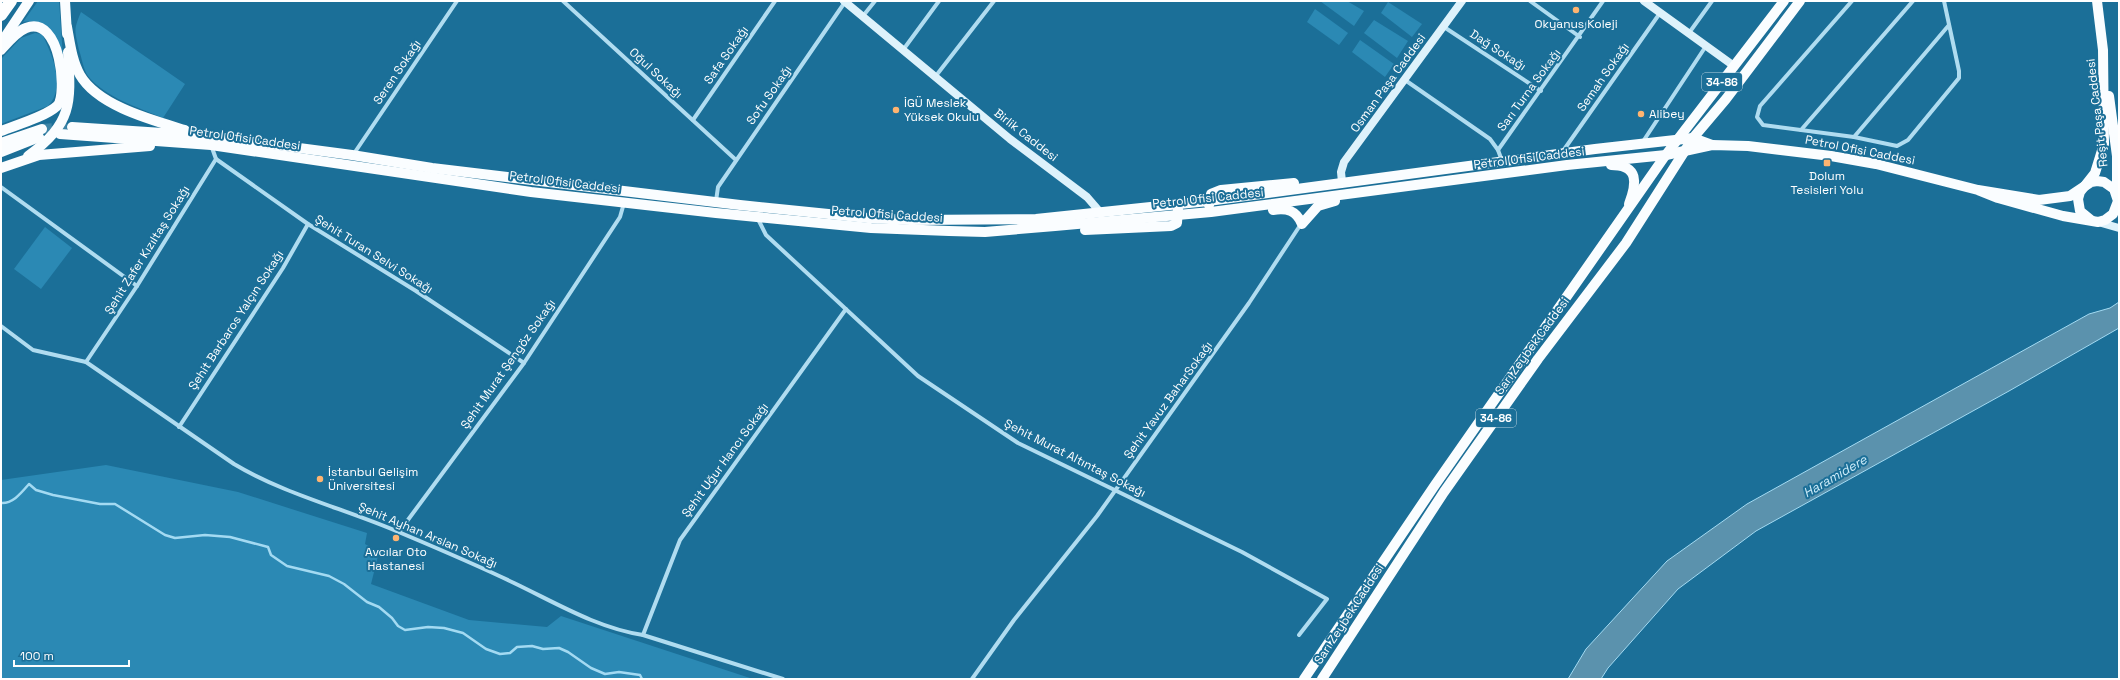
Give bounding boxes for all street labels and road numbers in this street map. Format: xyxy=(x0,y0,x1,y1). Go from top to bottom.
street label: Safa Sokağı xyxy=(700,23,752,87)
street label: Dağ Sokağı xyxy=(1467,26,1529,74)
street label: Osman Paşa Caddesi xyxy=(1347,30,1429,136)
street label: Seren Sokağı xyxy=(369,37,425,107)
street label: Semah Sokağı xyxy=(1573,39,1633,115)
street label: Oğul Sokağı xyxy=(626,44,686,102)
street label: Sarı Turna Sokağı xyxy=(1494,46,1564,134)
street label: Reşit Paşa Caddesi xyxy=(2082,58,2112,168)
street label: Sofu Sokağı xyxy=(743,62,795,128)
road number: 34-86 xyxy=(1702,73,1742,91)
street label: Birlik Caddesi xyxy=(991,105,1061,165)
street label: Petrol Ofisi Caddesi xyxy=(189,122,301,154)
street label: Petrol Ofisi Caddesi xyxy=(1804,131,1916,169)
street label: Petrol Ofisi Caddesi xyxy=(1473,143,1585,173)
street label: Petrol Ofisi Caddesi xyxy=(509,167,621,197)
street label: Şehit Zafer Kızıltaş Sokağı xyxy=(101,183,193,317)
street label: Petrol Ofisi Caddesi xyxy=(1152,184,1264,212)
street label: Petrol Ofisi Caddesi xyxy=(831,202,943,226)
street label: Şehit Turan Selvi Sokağı xyxy=(312,211,436,297)
street label: Şehit Barbaros Yalçın Sokağı xyxy=(185,247,287,393)
street label: Sarı Zeybek Caddesi xyxy=(1491,294,1573,398)
street label: Şehit Murat Şengöz Sokağı xyxy=(457,296,559,432)
street label: Şehit Yavuz BaharSokağı xyxy=(1120,338,1216,462)
street label: Şehit Uğur Hancı Sokağı xyxy=(678,400,772,520)
road number: 34-86 xyxy=(1476,409,1516,427)
street label: Şehit Murat Altıntaş Sokağı xyxy=(1002,415,1148,501)
street label: Şehit Ayhan Arslan Sokağı xyxy=(356,498,500,572)
street label: Sarı Zeybek Caddesi xyxy=(1311,561,1388,667)

